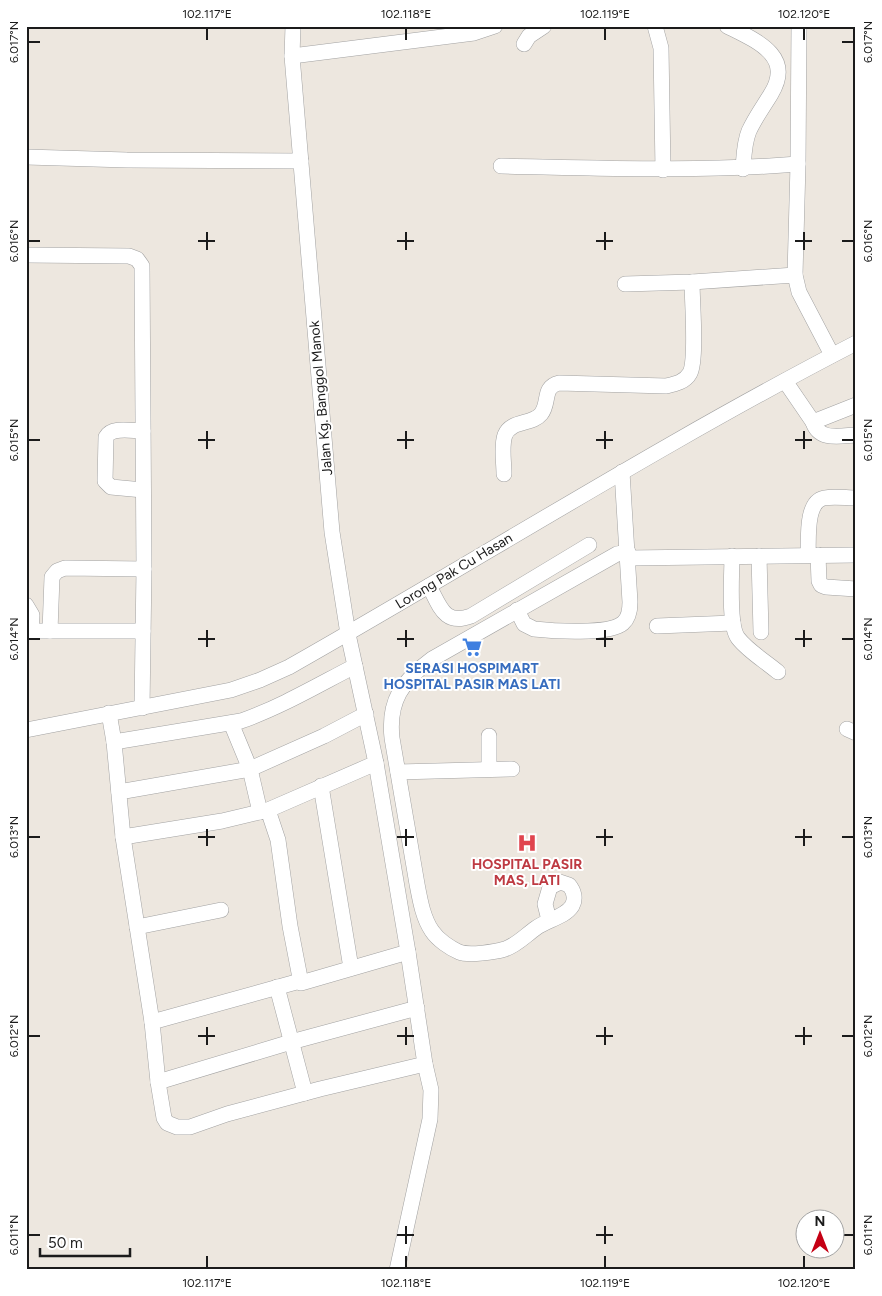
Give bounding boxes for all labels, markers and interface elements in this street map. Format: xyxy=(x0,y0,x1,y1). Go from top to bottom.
text: 102.117°E xyxy=(182,7,232,21)
text: 102.118°E xyxy=(381,7,431,21)
text: 102.119°E xyxy=(580,7,630,21)
text: 102.120°E xyxy=(778,7,830,21)
text: 6.017°N xyxy=(7,21,21,63)
text: 6.017°N xyxy=(861,21,875,63)
text: 6.016°N xyxy=(7,220,21,262)
text: 6.016°N xyxy=(861,220,875,262)
street label: Jalan Kg. Banggol Manok xyxy=(306,320,336,476)
text: 6.015°N xyxy=(7,419,21,461)
text: 6.015°N xyxy=(861,419,875,461)
street label: Lorong Pak Cu Hasan xyxy=(392,529,516,613)
text: 6.014°N xyxy=(7,617,21,661)
text: 6.014°N xyxy=(861,617,875,661)
supermarket icon: SERASI HOSPIMART HOSPITAL PASIR MAS LATI xyxy=(461,636,483,658)
place label: SERASI HOSPIMART HOSPITAL PASIR MAS LATI xyxy=(384,660,560,693)
text: 6.013°N xyxy=(7,816,21,858)
text: 6.013°N xyxy=(861,816,875,858)
hospital icon: HOSPITAL PASIR MAS, LATI xyxy=(516,832,538,854)
place label: HOSPITAL PASIR MAS, LATI xyxy=(472,856,582,889)
text: 6.012°N xyxy=(7,1015,21,1057)
text: 6.012°N xyxy=(861,1015,875,1057)
north arrow xyxy=(794,1208,844,1258)
text: N xyxy=(815,1213,825,1230)
text: 6.011°N xyxy=(7,1215,21,1255)
text: 6.011°N xyxy=(861,1215,875,1255)
scale bar xyxy=(40,1226,130,1258)
text: 50 m xyxy=(48,1234,83,1252)
text: 102.117°E xyxy=(182,1276,232,1290)
text: 102.118°E xyxy=(381,1276,431,1290)
text: 102.119°E xyxy=(580,1276,630,1290)
text: 102.120°E xyxy=(778,1276,830,1290)

